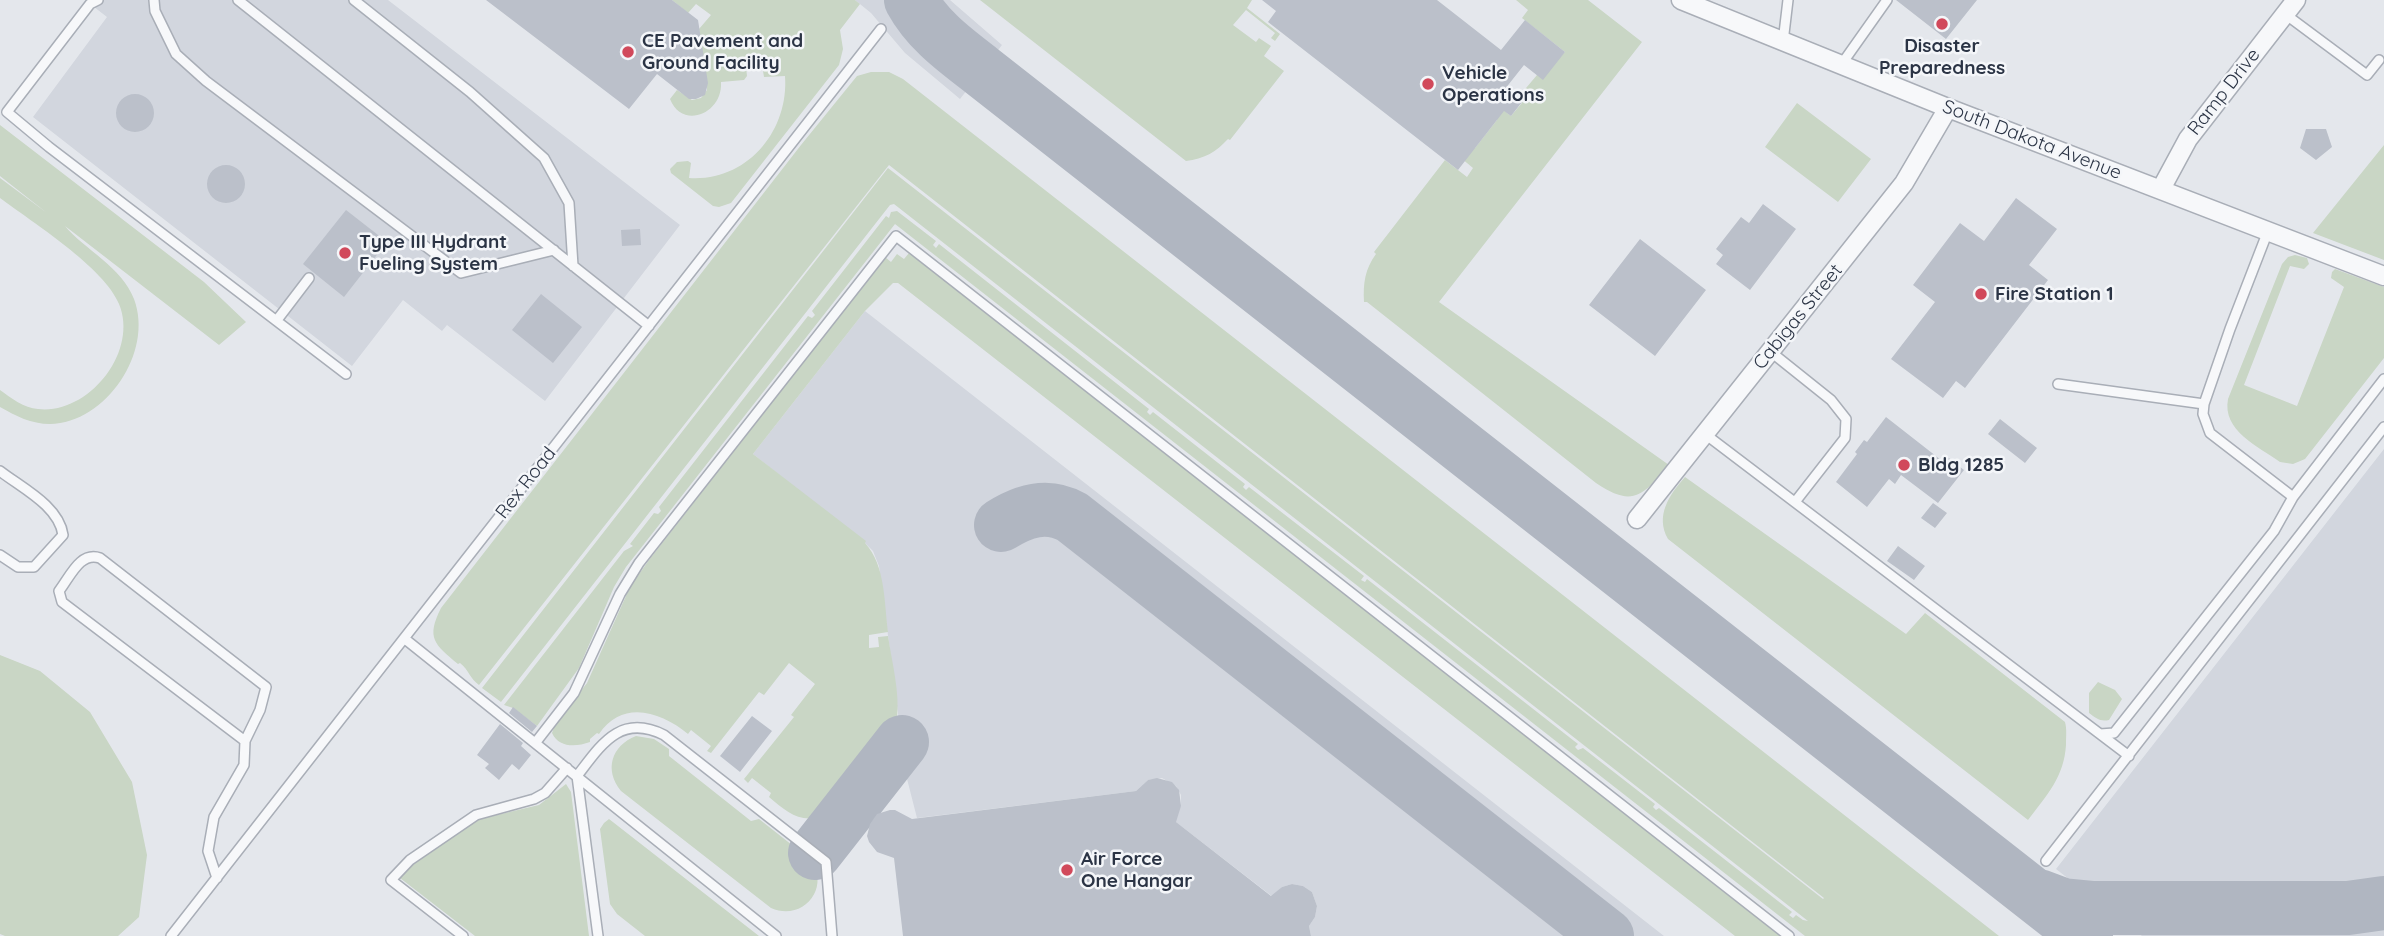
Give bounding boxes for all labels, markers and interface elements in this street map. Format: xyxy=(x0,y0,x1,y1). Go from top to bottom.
marker: Disaster Preparedness xyxy=(1934,16,1950,32)
place label: CE Pavement and Ground Facility xyxy=(642,30,803,74)
place label: Disaster Preparedness xyxy=(1879,35,2005,79)
marker: CE Pavement and Ground Facility xyxy=(620,44,636,60)
street label: Ramp Drive xyxy=(2183,44,2265,140)
place label: Vehicle Operations xyxy=(1442,62,1544,106)
marker: Vehicle Operations xyxy=(1420,76,1436,92)
street label: South Dakota Avenue xyxy=(1939,95,2125,185)
place label: Type III Hydrant Fueling System xyxy=(359,231,507,275)
marker: Type III Hydrant Fueling System xyxy=(337,245,353,261)
street label: Cabigas Street xyxy=(1749,260,1847,374)
place label: Fire Station 1 xyxy=(1995,283,2114,305)
marker: Fire Station 1 xyxy=(1973,286,1989,302)
street label: Rex Road xyxy=(491,443,561,523)
place label: Bldg 1285 xyxy=(1918,454,2004,476)
marker: Bldg 1285 xyxy=(1896,457,1912,473)
place label: Air Force One Hangar xyxy=(1081,848,1192,892)
marker: Air Force One Hangar xyxy=(1059,862,1075,878)

